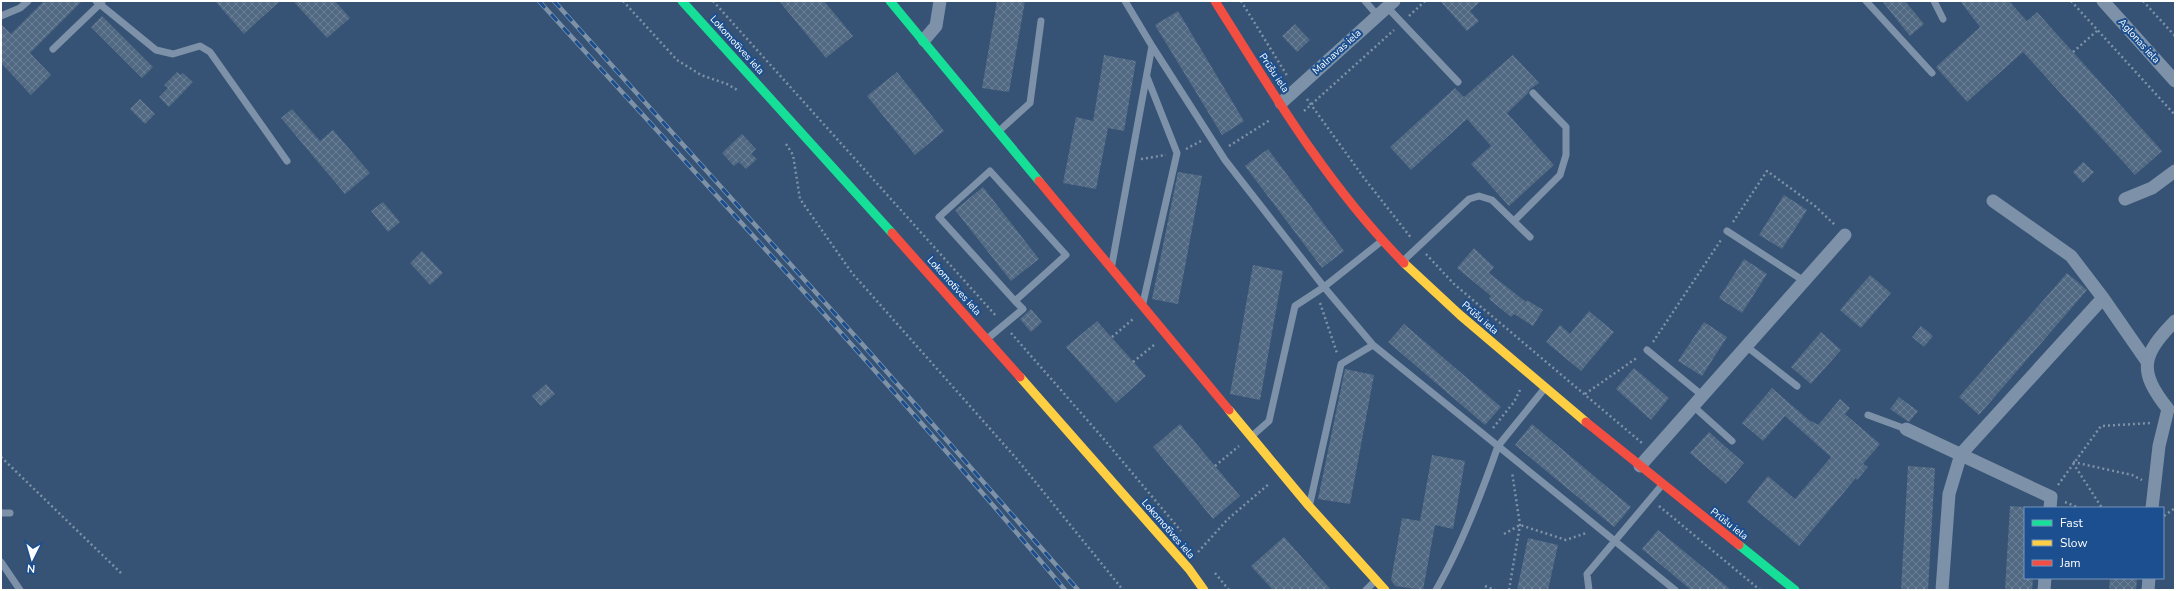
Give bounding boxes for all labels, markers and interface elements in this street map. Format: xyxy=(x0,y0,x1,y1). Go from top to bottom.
street label: Lokomotīves iela xyxy=(707,12,767,78)
street label: Aglonas iela xyxy=(2115,16,2163,66)
street label: Malnavas iela xyxy=(1310,26,1364,78)
street label: Prūšu iela xyxy=(1256,51,1292,95)
street label: Lokomotīves iela xyxy=(924,253,984,319)
street label: Prūšu iela xyxy=(1459,298,1501,338)
street label: Lokomotīves iela xyxy=(1138,496,1198,562)
street label: Prūšu iela xyxy=(1707,505,1751,543)
legend xyxy=(2024,507,2164,579)
text: Fast xyxy=(2060,515,2083,531)
text: Slow xyxy=(2060,535,2088,551)
north arrow xyxy=(12,539,52,579)
text: Jam xyxy=(2059,555,2081,571)
text: N xyxy=(26,561,36,576)

